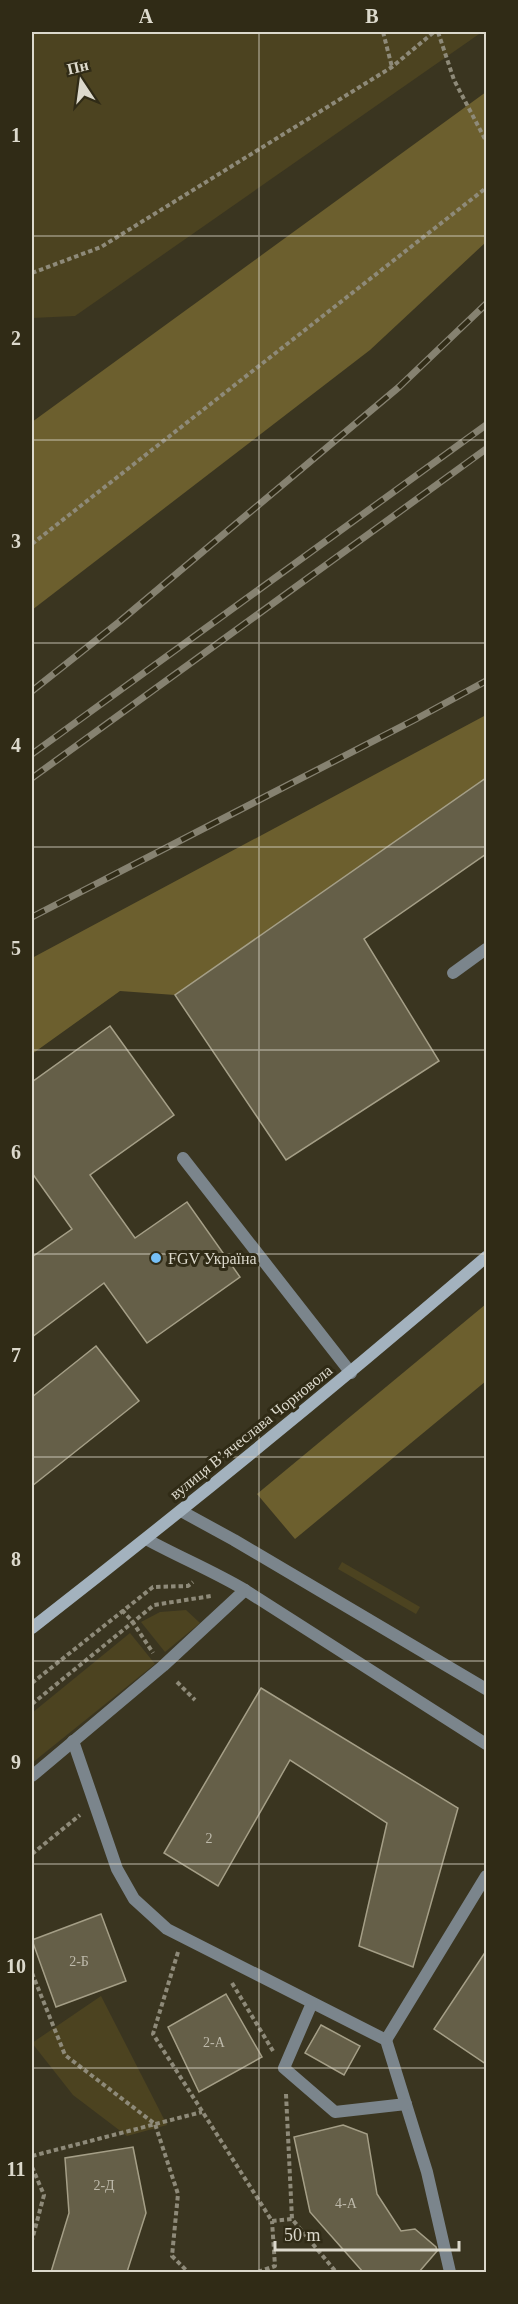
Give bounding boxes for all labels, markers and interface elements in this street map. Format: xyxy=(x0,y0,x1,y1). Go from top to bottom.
text: A xyxy=(139,5,154,27)
text: B xyxy=(365,5,379,27)
north arrow xyxy=(51,51,111,111)
text: Пн xyxy=(65,56,90,78)
text: 1 xyxy=(11,124,21,146)
text: 2 xyxy=(11,327,21,349)
text: 3 xyxy=(11,530,21,552)
text: 4 xyxy=(11,734,21,756)
text: 5 xyxy=(11,937,21,959)
text: 6 xyxy=(11,1141,21,1163)
place label: FGV Україна xyxy=(168,1250,257,1268)
marker: FGV Україна xyxy=(149,1251,163,1265)
text: 7 xyxy=(11,1344,21,1366)
street label: вулиця Вʼячеслава Чорновола xyxy=(167,1361,336,1503)
text: 8 xyxy=(11,1548,21,1570)
text: 9 xyxy=(11,1751,21,1773)
house number: 2 xyxy=(206,1831,213,1846)
house number: 2-Б xyxy=(69,1954,89,1969)
text: 10 xyxy=(6,1955,26,1977)
house number: 2-А xyxy=(203,2035,226,2050)
text: 11 xyxy=(7,2158,25,2180)
house number: 2-Д xyxy=(93,2178,115,2193)
house number: 4-А xyxy=(335,2196,358,2211)
scale bar xyxy=(275,2214,460,2252)
text: 50 m xyxy=(284,2225,321,2245)

